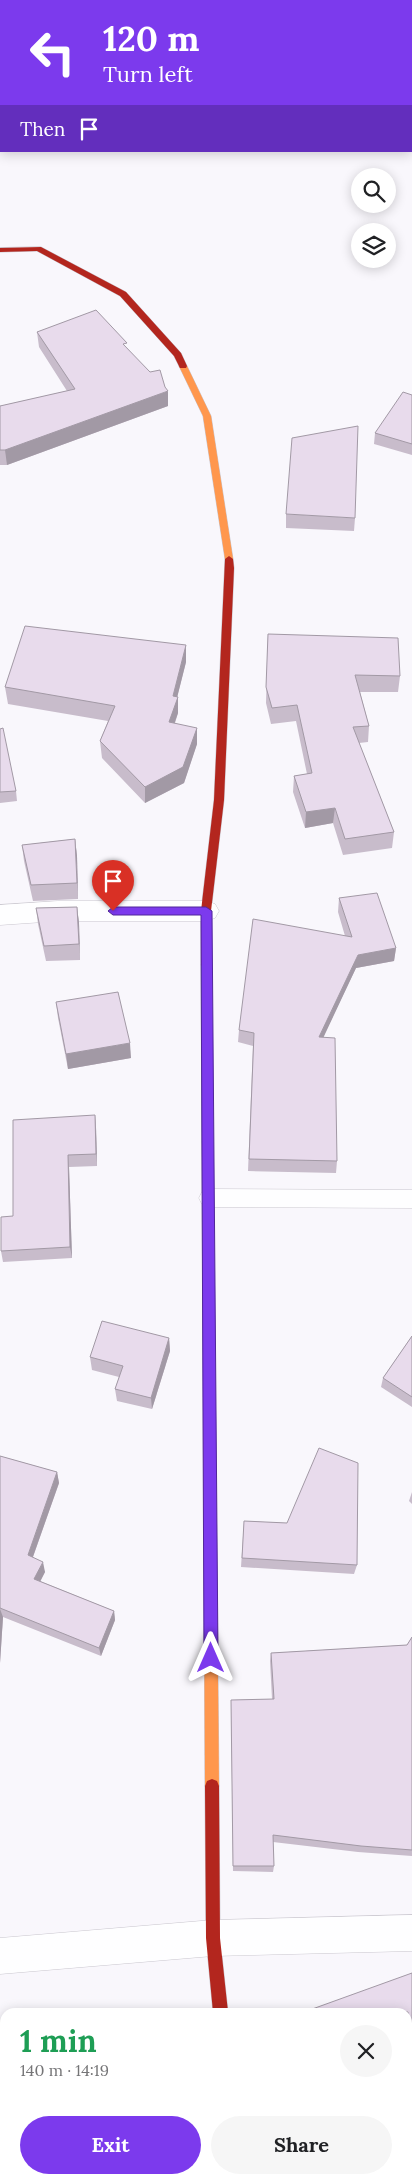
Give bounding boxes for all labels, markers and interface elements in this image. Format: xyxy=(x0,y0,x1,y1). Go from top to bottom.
text: 120 m xyxy=(103,16,200,61)
icon: left xyxy=(20,20,85,85)
text: Turn left xyxy=(103,60,193,88)
icon: arrive xyxy=(75,115,103,143)
text: Then xyxy=(20,117,65,141)
map controls xyxy=(351,168,396,268)
button: search xyxy=(351,168,396,213)
button: layers xyxy=(351,223,396,268)
pin xyxy=(92,860,134,911)
icon: arrive xyxy=(99,867,127,895)
position arrow xyxy=(184,1631,236,1683)
text: 1 min xyxy=(20,2022,97,2060)
button: close xyxy=(340,2025,392,2077)
text: 140 m · 14:19 xyxy=(20,2060,109,2080)
button: Exit xyxy=(20,2116,201,2174)
button: Share xyxy=(211,2116,392,2174)

